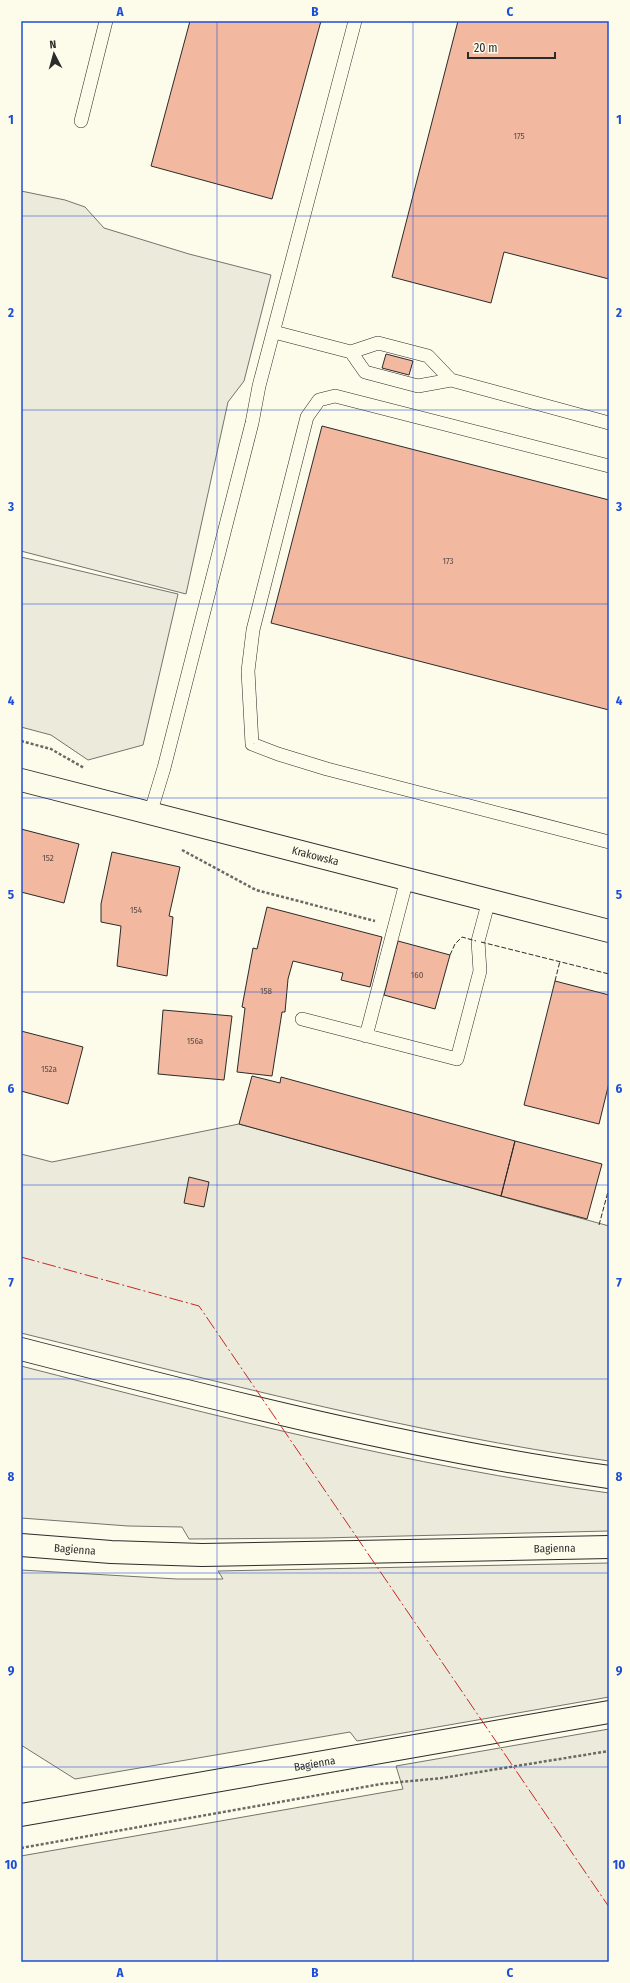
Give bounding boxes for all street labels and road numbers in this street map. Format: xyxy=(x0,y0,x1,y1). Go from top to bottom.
street label: Krakowska xyxy=(291,844,340,868)
street label: Bagienna xyxy=(53,1542,96,1558)
street label: Bagienna xyxy=(534,1542,576,1555)
street label: Bagienna xyxy=(293,1754,336,1774)

